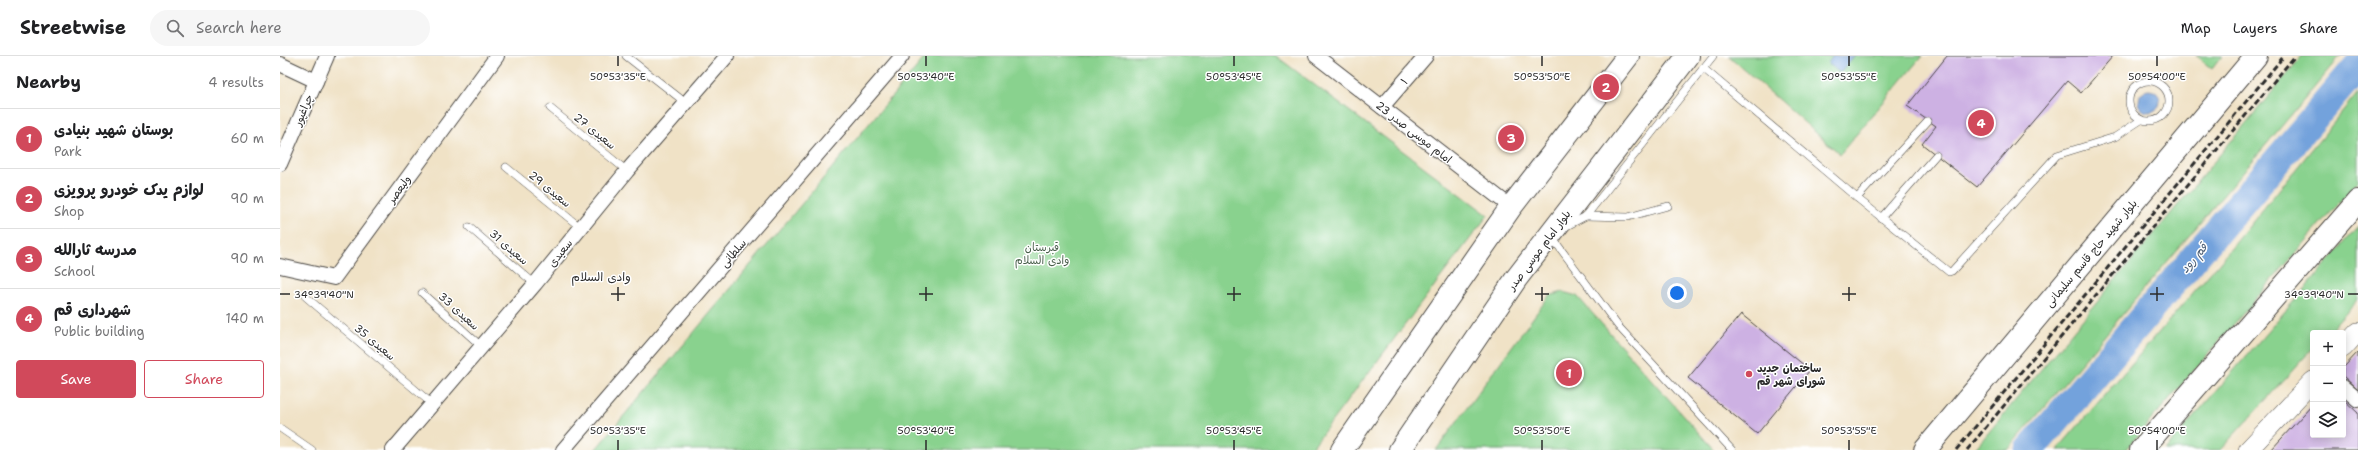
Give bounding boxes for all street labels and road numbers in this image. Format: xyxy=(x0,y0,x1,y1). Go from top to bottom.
street label: ۱ xyxy=(1397,75,1411,88)
street label: چراغپور xyxy=(290,92,317,129)
street label: امام موسی صدر 23 xyxy=(1372,98,1455,168)
street label: سعیدی 27 xyxy=(571,110,619,153)
street label: سعیدی 29 xyxy=(525,168,574,211)
street label: ولیعصر xyxy=(384,172,415,207)
street label: بلوار شهید حاج قاسم سلیمانی xyxy=(2042,196,2142,311)
street label: بلوار امام موسی صدر xyxy=(1504,207,1575,295)
street label: سعیدی 31 xyxy=(486,226,531,268)
street label: سعیدی xyxy=(545,236,576,270)
street label: سلطانی xyxy=(717,236,750,271)
street label: سعیدی 33 xyxy=(435,289,482,334)
street label: سعیدی 35 xyxy=(351,321,398,364)

